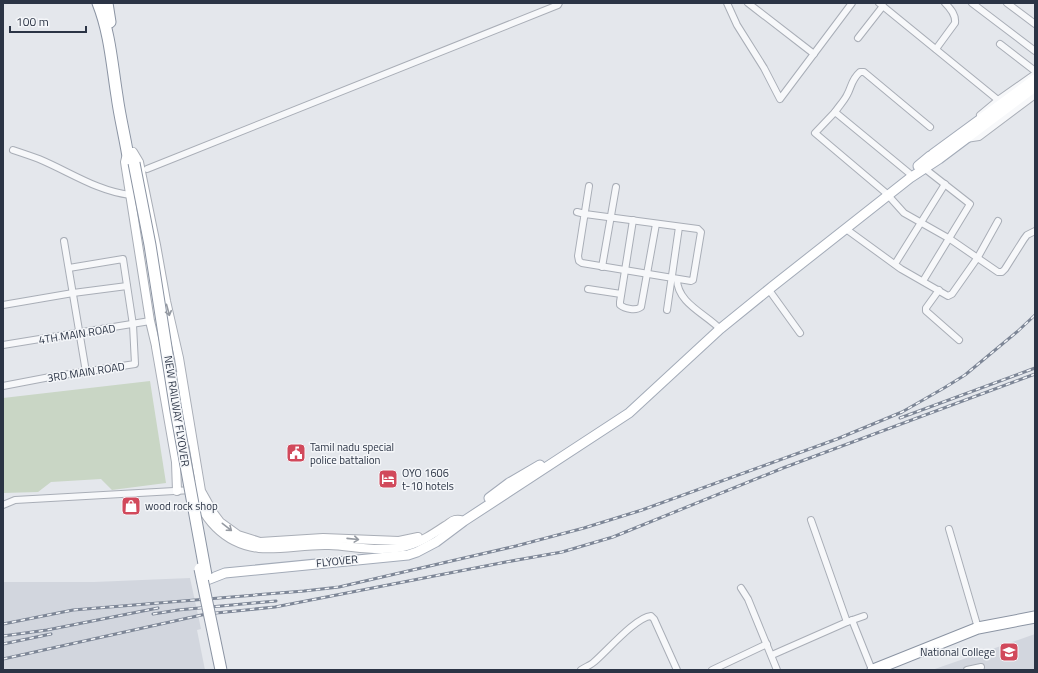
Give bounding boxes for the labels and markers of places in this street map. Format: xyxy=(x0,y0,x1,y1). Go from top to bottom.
place label: Tamil nadu special police battalion xyxy=(310,439,394,468)
public building icon: Tamil nadu special police battalion xyxy=(285,442,307,464)
place label: OYO 1606 t-10 hotels xyxy=(402,465,454,494)
hotel icon: OYO 1606 t-10 hotels xyxy=(377,468,399,490)
shop icon: wood rock shop xyxy=(120,495,142,517)
place label: wood rock shop xyxy=(145,498,218,514)
school or university icon: National College xyxy=(998,641,1020,663)
place label: National College xyxy=(920,644,995,660)

